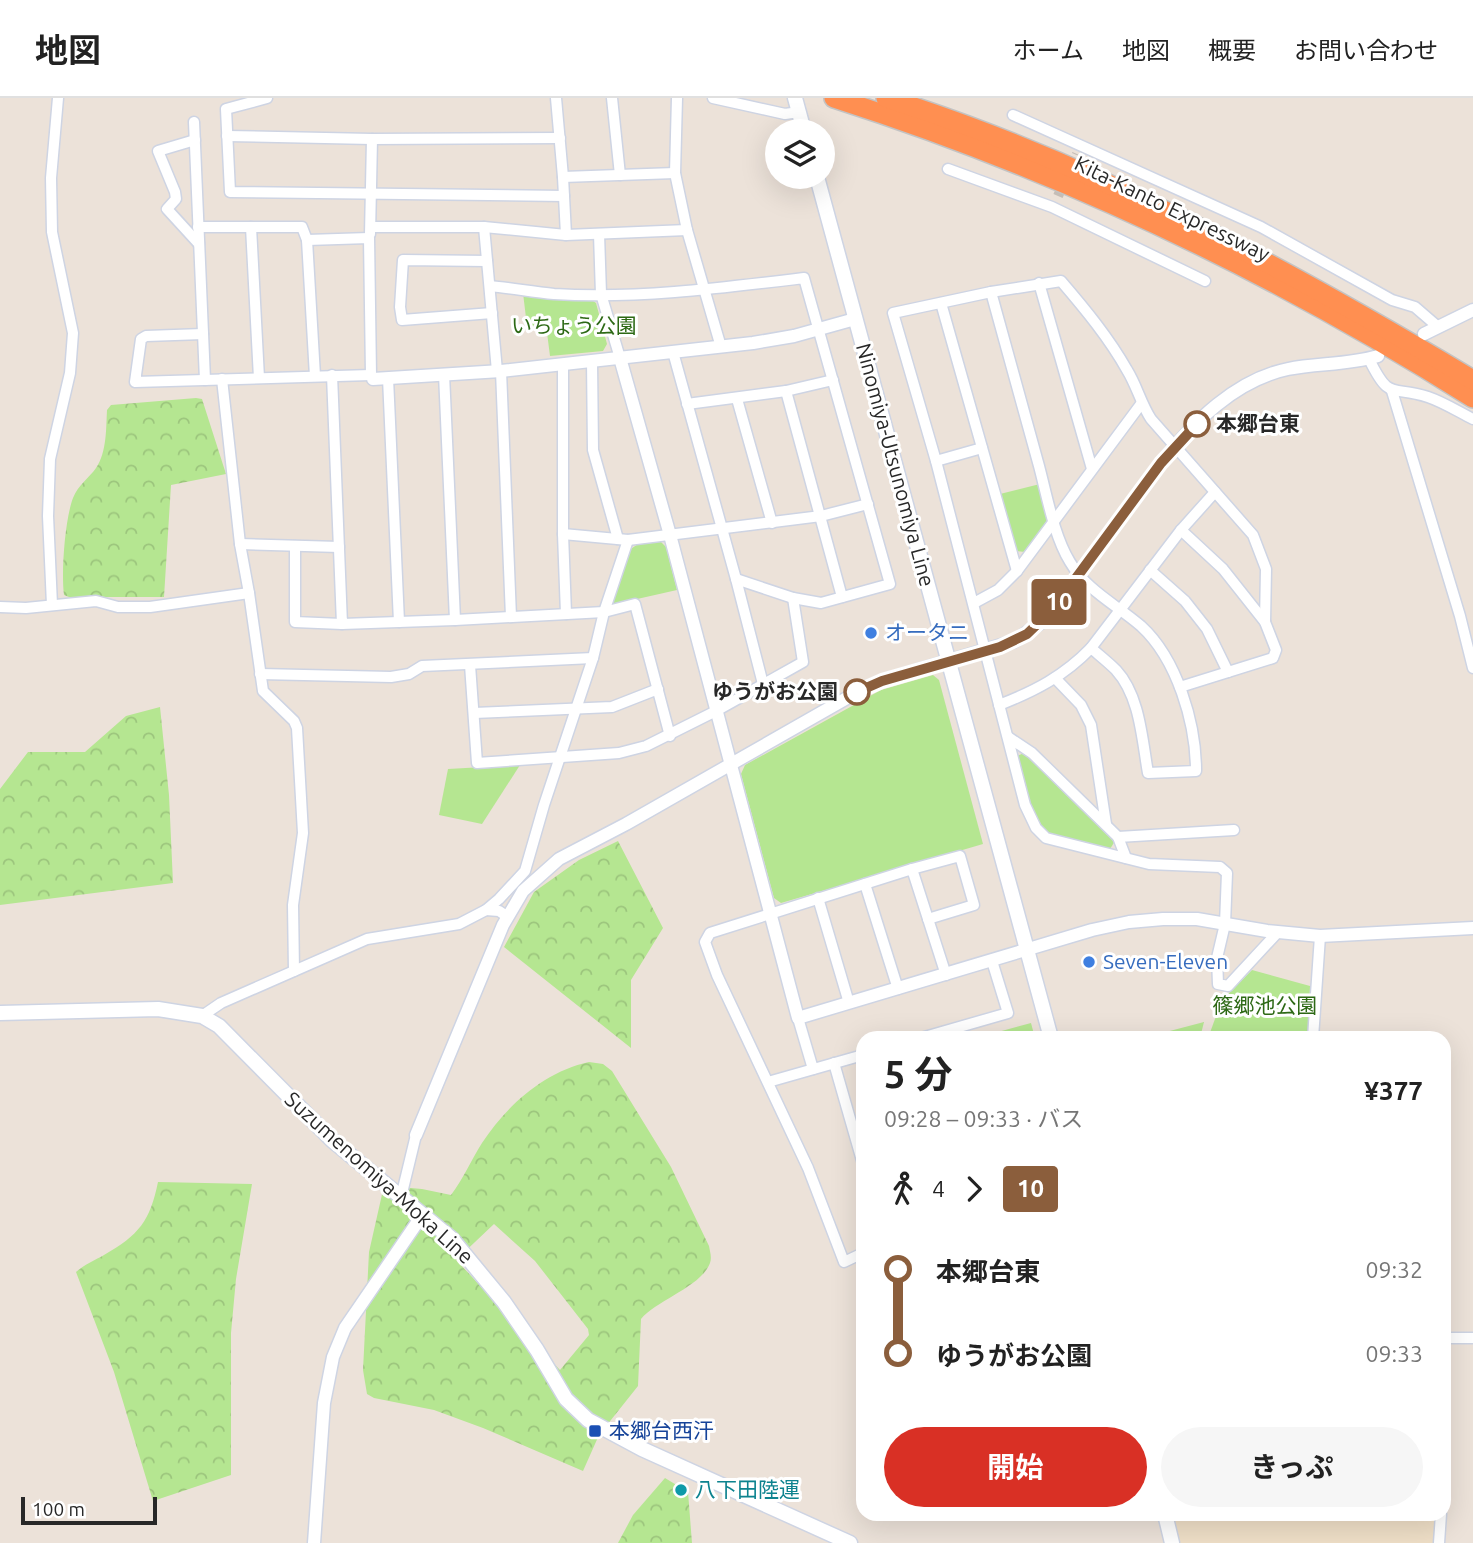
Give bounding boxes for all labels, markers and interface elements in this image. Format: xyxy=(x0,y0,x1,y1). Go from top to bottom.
text: 地図 xyxy=(35,31,101,68)
text: ホーム xyxy=(1013,37,1084,64)
text: 地図 xyxy=(1122,37,1170,64)
text: 概要 xyxy=(1208,37,1256,64)
text: お問い合わせ xyxy=(1294,37,1438,64)
map controls xyxy=(765,119,835,189)
button: layers xyxy=(765,119,835,189)
street label: Kita-Kanto Expressway xyxy=(1071,150,1274,266)
park label: いちょう公園 xyxy=(511,313,637,337)
street label: Ninomiya-Utsunomiya Line xyxy=(852,341,940,589)
marker: 本郷台東 xyxy=(1184,411,1210,437)
place label: 本郷台東 xyxy=(1216,411,1300,435)
line badge: 10 xyxy=(1028,579,1090,625)
text: 10 xyxy=(1045,588,1073,615)
place label: オータニ xyxy=(885,620,969,644)
marker: オータニ xyxy=(863,625,879,641)
place label: ゆうがお公園 xyxy=(712,679,838,703)
marker: ゆうがお公園 xyxy=(844,679,870,705)
place label: Seven-Eleven xyxy=(1103,949,1228,973)
marker: Seven-Eleven xyxy=(1081,954,1097,970)
park label: 篠郷池公園 xyxy=(1213,993,1318,1017)
text: 5 分 xyxy=(884,1053,952,1095)
text: ¥377 xyxy=(1364,1076,1423,1105)
street label: Suzumenomiya-Moka Line xyxy=(281,1086,479,1268)
text: 09:28 – 09:33 · バス xyxy=(884,1106,1083,1131)
icon: walk xyxy=(884,1170,922,1208)
icon: forward xyxy=(955,1170,993,1208)
text: 10 xyxy=(1017,1175,1044,1202)
text: 4 xyxy=(932,1176,945,1201)
text: 本郷台東 xyxy=(936,1257,1040,1286)
text: 09:32 xyxy=(1365,1257,1423,1282)
text: ゆうがお公園 xyxy=(936,1341,1092,1370)
text: 09:33 xyxy=(1365,1341,1423,1366)
place label: 本郷台西汗 xyxy=(609,1418,714,1442)
marker: 本郷台西汗 xyxy=(587,1423,603,1439)
button: 開始 xyxy=(884,1427,1147,1507)
button: きっぷ xyxy=(1161,1427,1423,1507)
place label: 八下田陸運 xyxy=(695,1477,800,1501)
marker: 八下田陸運 xyxy=(673,1482,689,1498)
scale bar xyxy=(21,1494,158,1526)
text: 100 m xyxy=(32,1498,85,1520)

